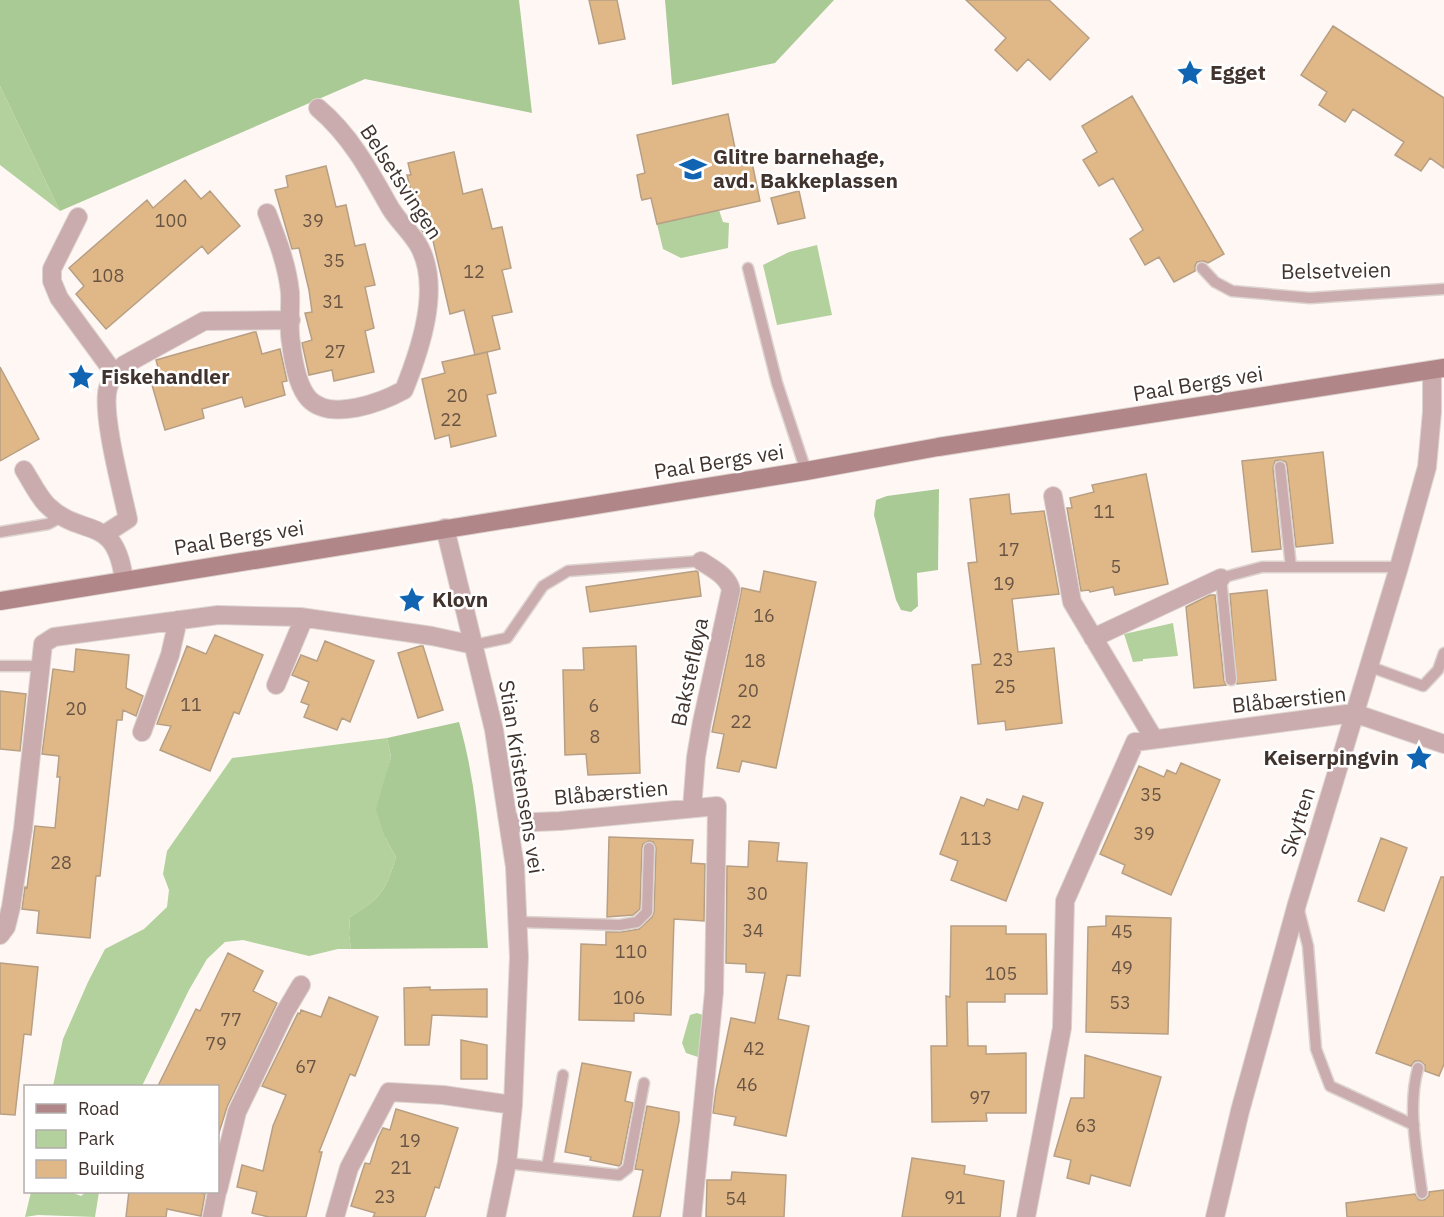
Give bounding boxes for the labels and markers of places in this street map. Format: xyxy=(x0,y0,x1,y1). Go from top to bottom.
place icon: Egget xyxy=(1175,58,1205,88)
place label: Egget xyxy=(1210,58,1266,86)
place label: Glitre barnehage, avd. Bakkeplassen xyxy=(713,142,898,194)
school or university icon: Glitre barnehage, avd. Bakkeplassen xyxy=(678,154,708,184)
place icon: Fiskehandler xyxy=(66,362,96,392)
place label: Fiskehandler xyxy=(101,362,230,390)
place icon: Klovn xyxy=(397,585,427,615)
place label: Klovn xyxy=(432,585,488,613)
place label: Keiserpingvin xyxy=(1264,743,1399,771)
place icon: Keiserpingvin xyxy=(1404,743,1434,773)

